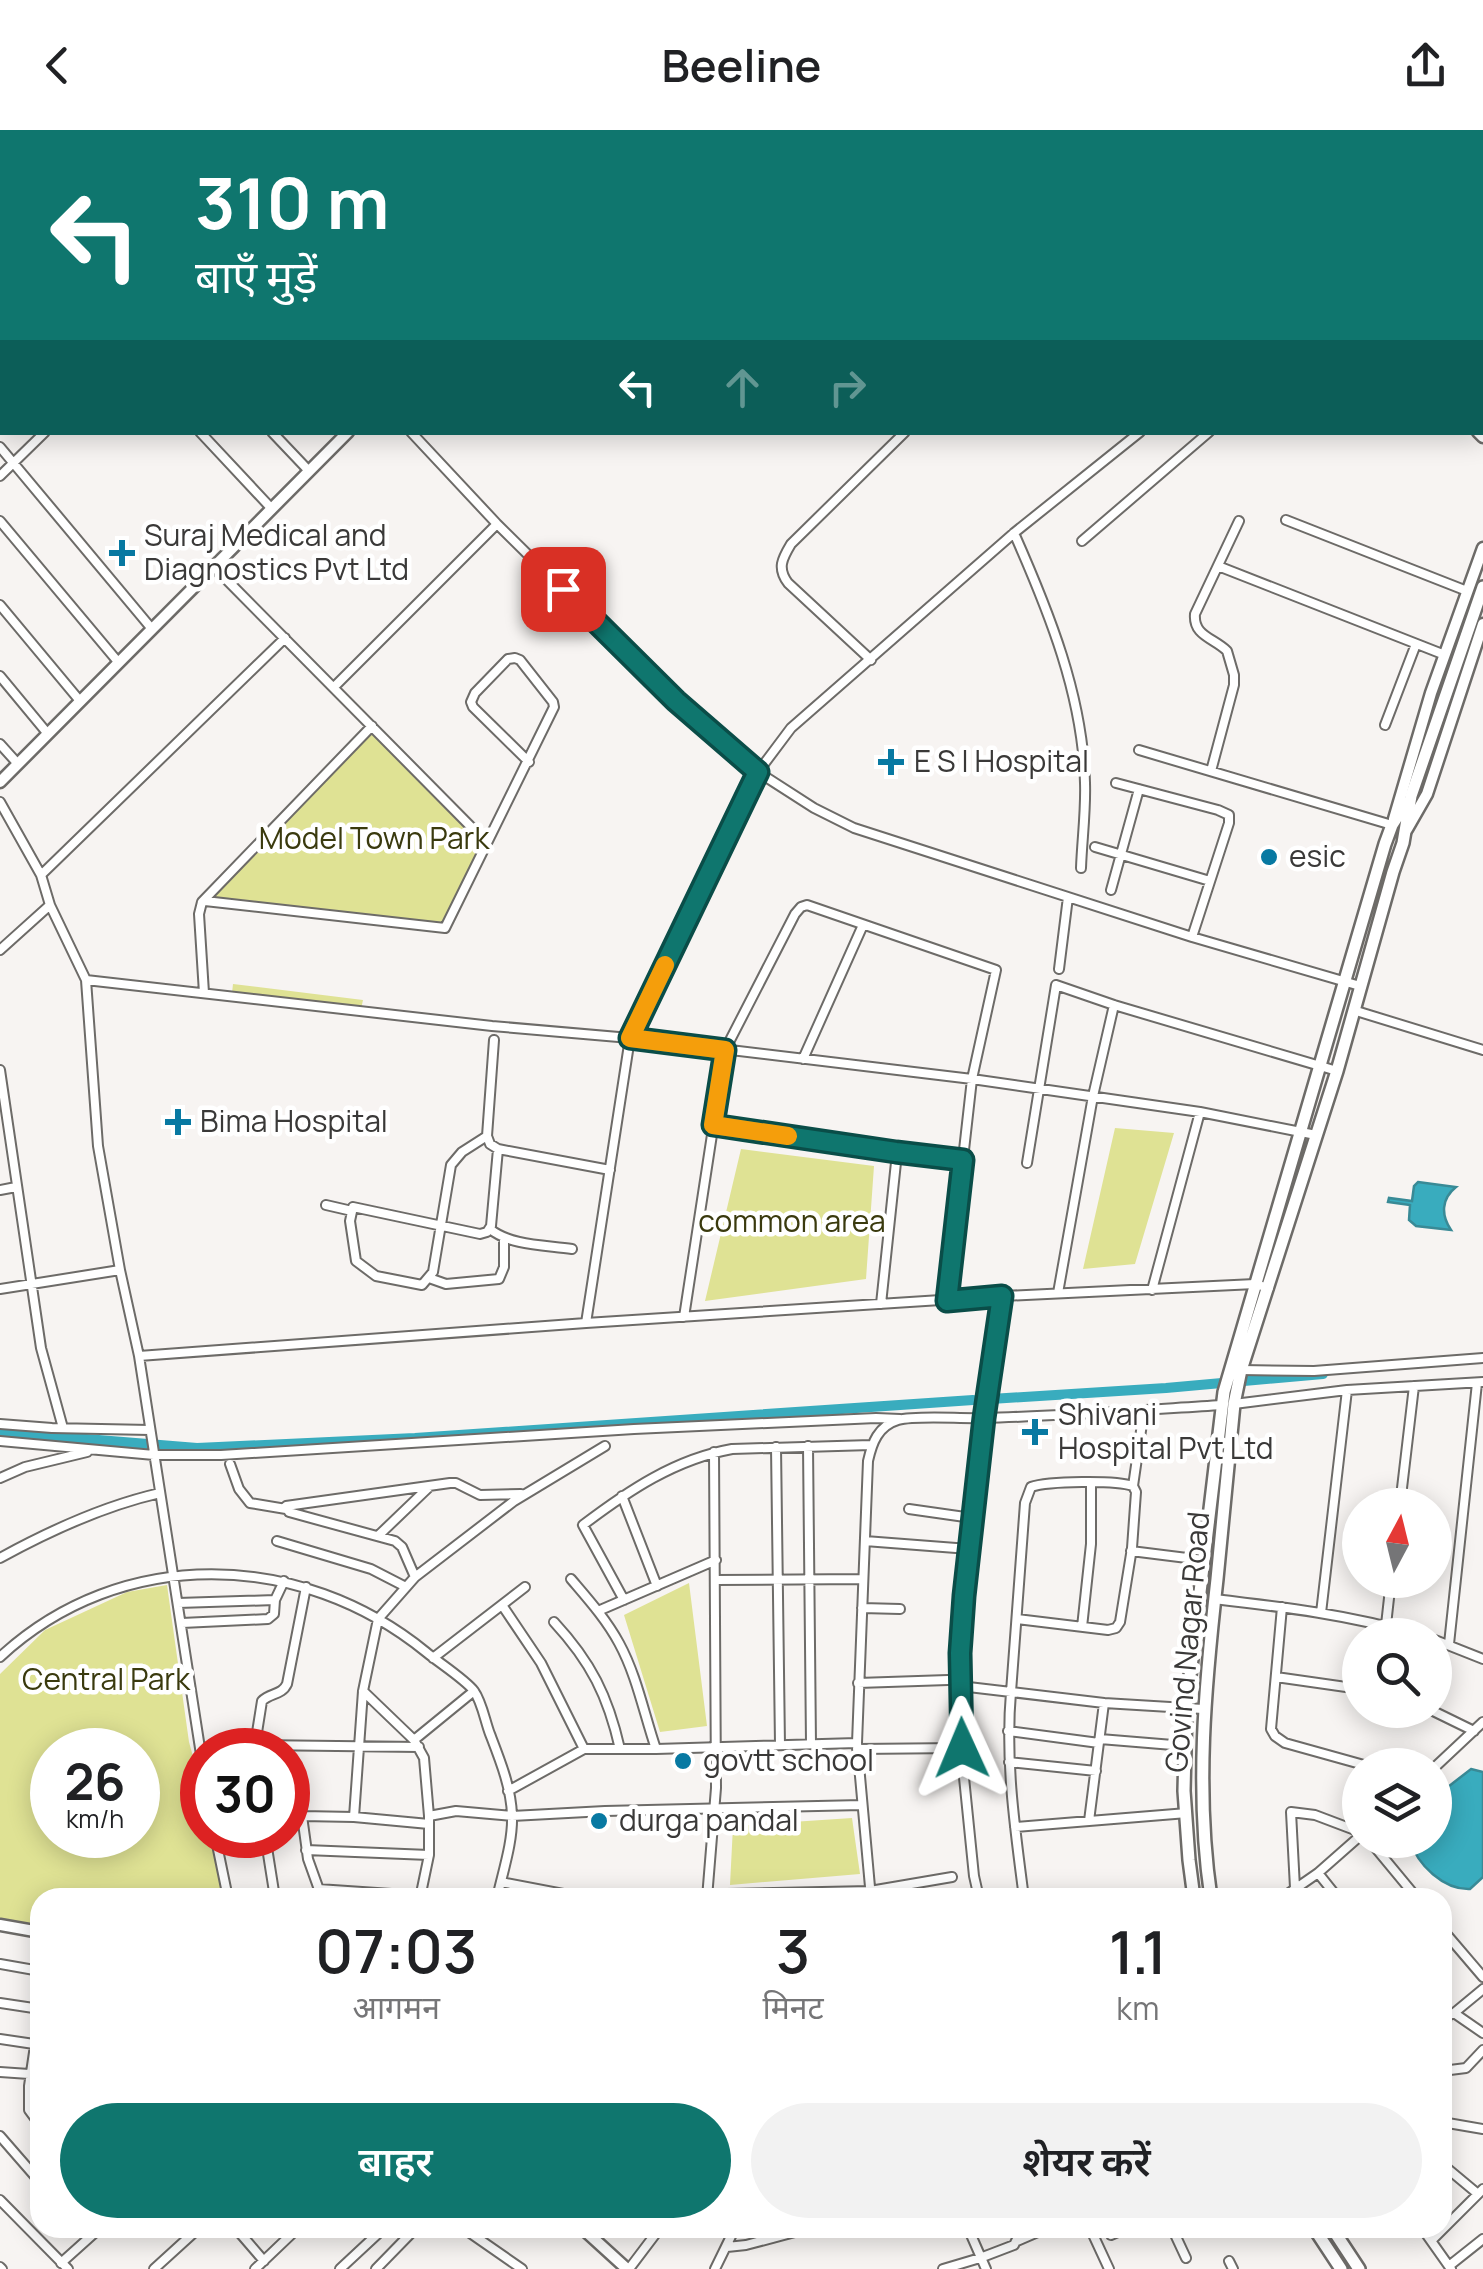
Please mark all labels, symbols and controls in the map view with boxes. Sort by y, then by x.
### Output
text: Beeline [662,34,821,96]
icon: back [30,38,85,93]
icon: share [1398,38,1453,93]
text: 310 m [195,154,389,250]
icon: left [30,170,160,300]
text: बाएँ मुड़ें [195,245,317,307]
icon: left [610,360,665,415]
icon: ahead [715,360,770,415]
icon: right [820,360,875,415]
place label: Suraj Medical and Diagnostics Pvt Ltd [144,514,409,589]
marker: Suraj Medical and Diagnostics Pvt Ltd [109,540,135,566]
pin [521,547,606,632]
icon: arrive [536,562,591,617]
place label: E S I Hospital [914,740,1089,781]
marker: E S I Hospital [878,749,904,775]
park label: Model Town Park [259,817,490,858]
place label: esic [1289,835,1346,876]
marker: esic [1258,846,1280,868]
place label: Bima Hospital [200,1100,388,1141]
marker: Bima Hospital [165,1109,191,1135]
park label: common area [698,1200,886,1241]
place label: Shivani Hospital Pvt Ltd [1058,1393,1273,1468]
marker: Shivani Hospital Pvt Ltd [1022,1419,1048,1445]
north arrow [1342,1488,1452,1598]
map controls [1342,1488,1452,1858]
street label: Govind Nagar Road [1155,1510,1218,1774]
button: search [1342,1618,1452,1728]
park label: Central Park [22,1658,191,1699]
position arrow [910,1696,1014,1800]
speed limit sign: 30 [180,1728,310,1858]
place label: govtt school [703,1739,874,1780]
text: 26 [65,1747,125,1815]
button: layers [1342,1748,1452,1858]
marker: govtt school [672,1750,694,1772]
place label: durga pandal [619,1799,799,1840]
text: km/h [66,1801,124,1836]
marker: durga pandal [588,1810,610,1832]
text: 07:03 [315,1909,477,1991]
text: 3 [776,1909,810,1991]
text: 1.1 [1109,1910,1167,1992]
text: आगमन [352,1985,440,2029]
text: मिनट [762,1985,824,2029]
text: km [1116,1986,1159,2030]
button: बाहर [60,2103,731,2218]
button: शेयर करें [751,2103,1422,2218]

